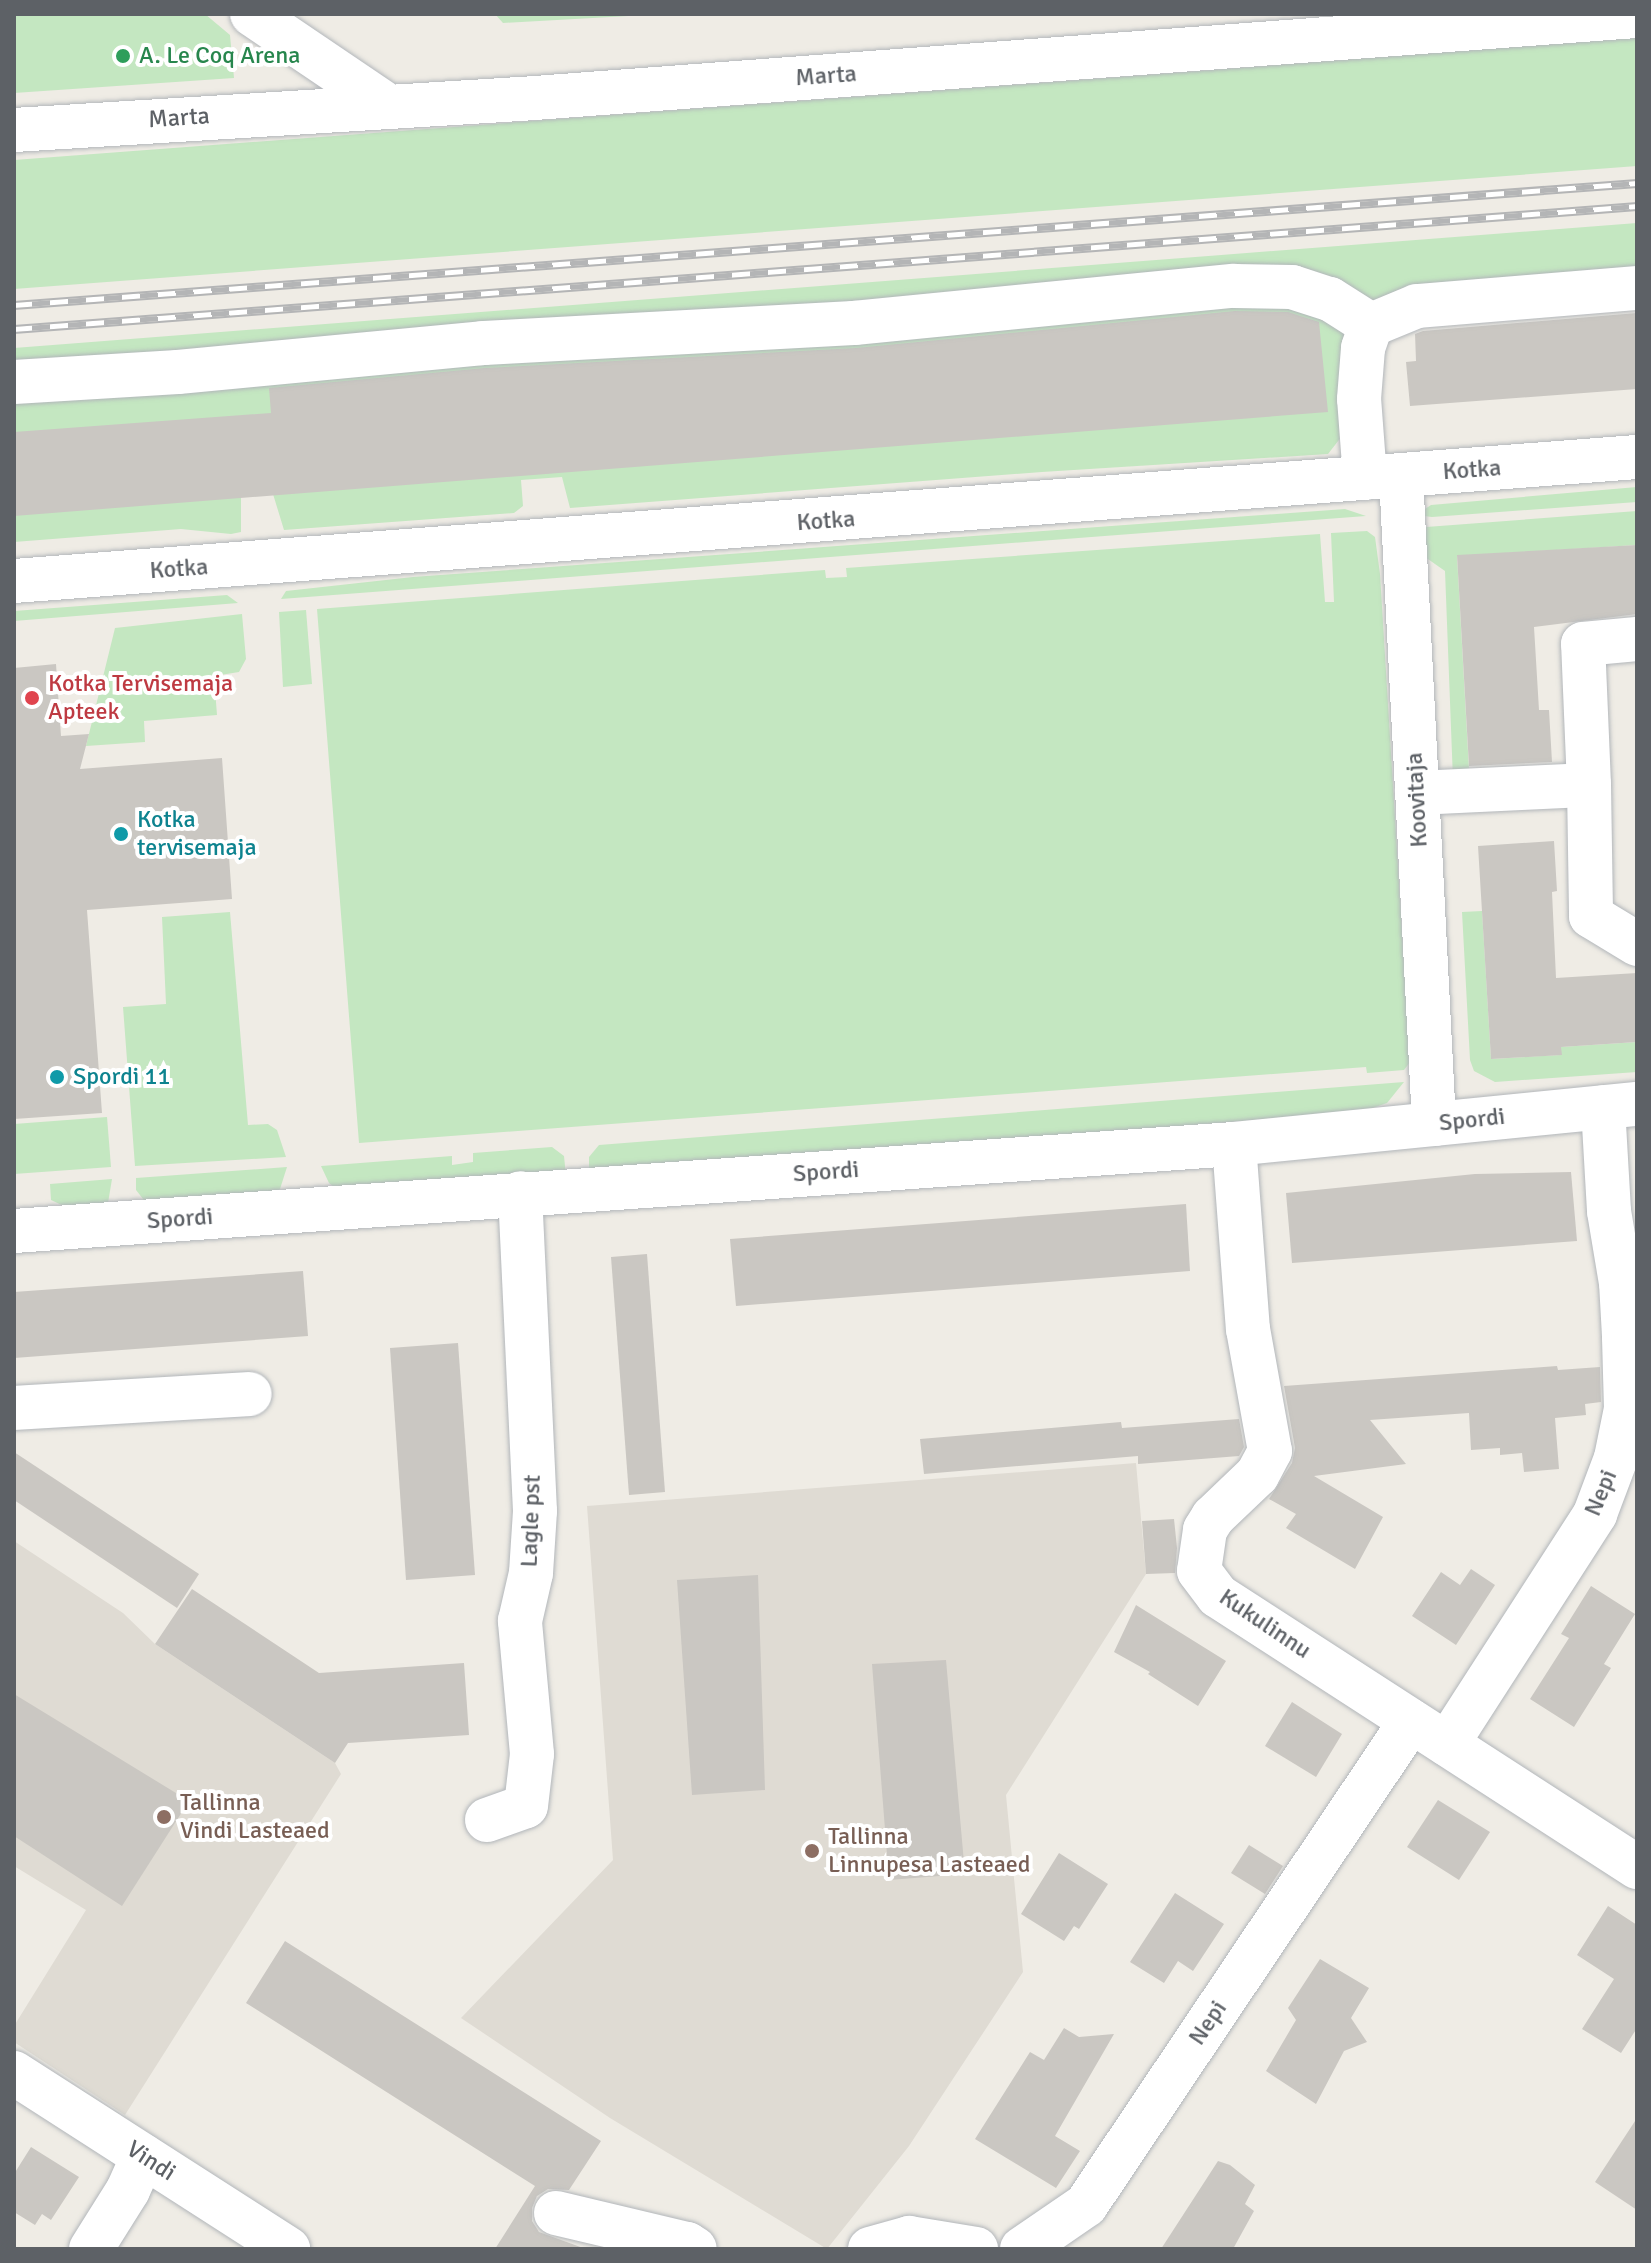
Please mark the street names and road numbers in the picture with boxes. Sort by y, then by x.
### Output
street label: Marta [794,59,858,93]
street label: Marta [147,101,211,135]
street label: Kotka [1442,454,1502,486]
street label: Kotka [796,505,856,537]
street label: Kotka [149,553,209,585]
street label: Koovitaja [1400,752,1434,848]
street label: Spordi [1438,1102,1506,1138]
street label: Spordi [792,1155,860,1189]
street label: Spordi [146,1202,214,1236]
street label: Nepi [1578,1465,1624,1521]
street label: Lagle pst [515,1474,547,1568]
street label: Kukulinnu [1214,1583,1316,1665]
street label: Nepi [1183,1995,1233,2051]
street label: Vindi [121,2135,181,2187]

